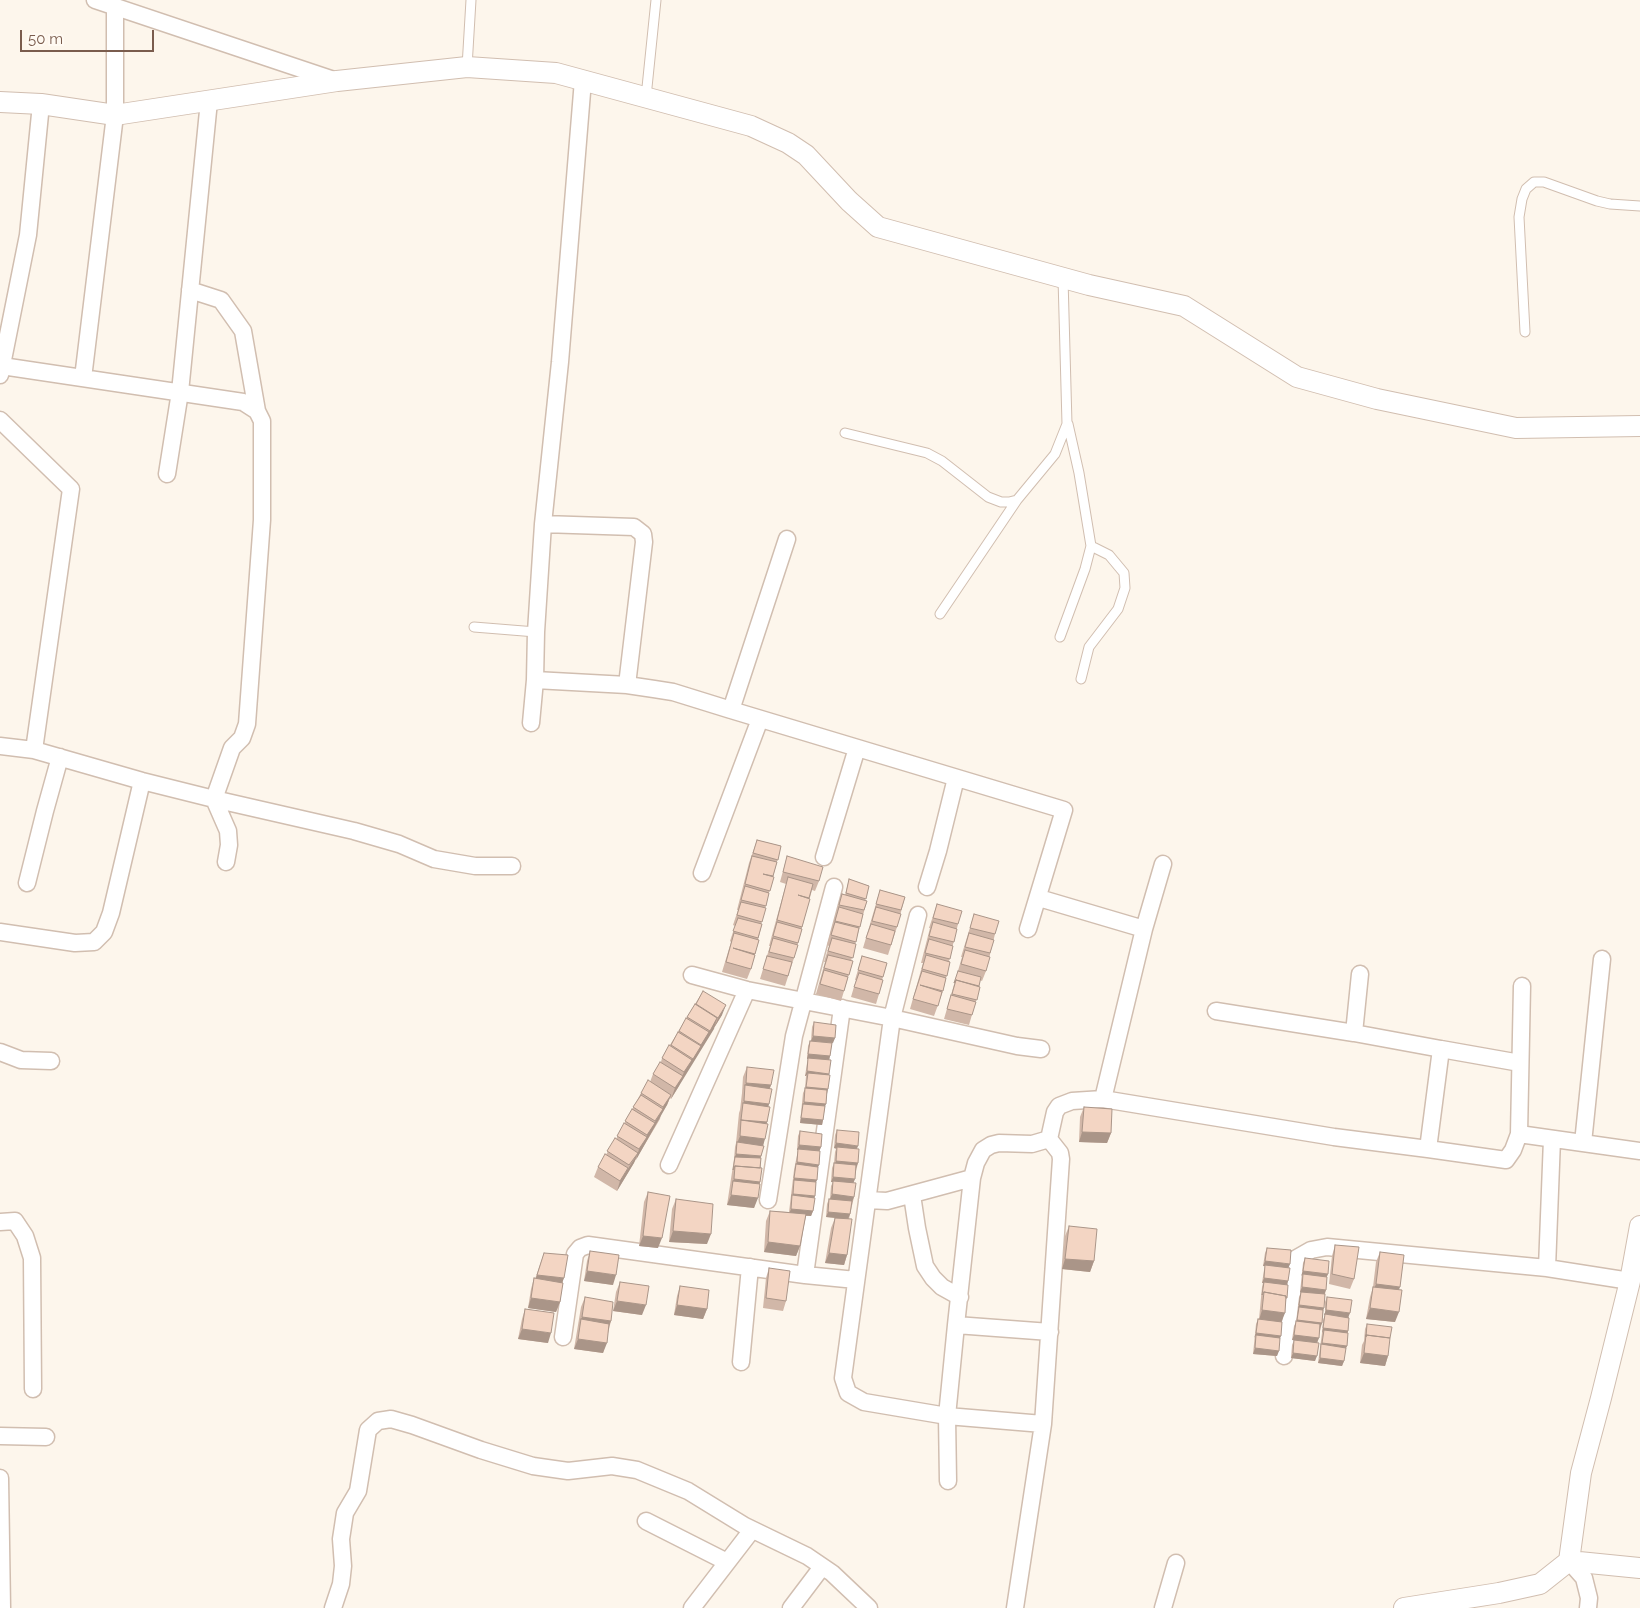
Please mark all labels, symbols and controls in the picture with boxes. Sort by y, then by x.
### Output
scale bar [22,20,156,52]
text: 50 m [28,30,63,48]

